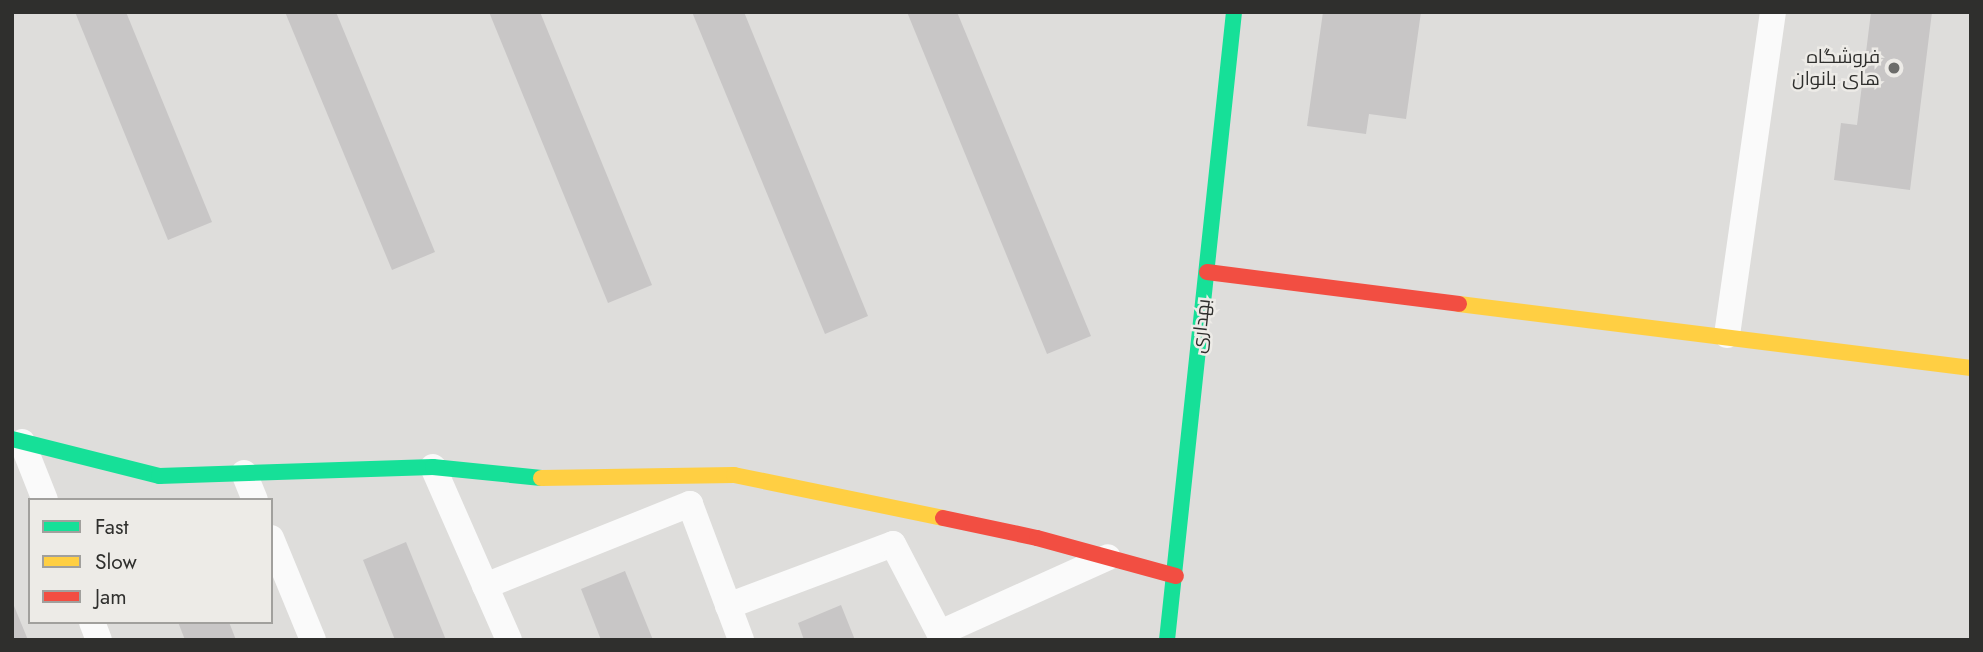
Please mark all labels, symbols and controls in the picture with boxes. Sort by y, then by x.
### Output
place label: فروشگاه های بانوان [1792,46,1880,90]
marker: فروشگاه های بانوان [1886,60,1902,76]
street label: بهداری [1187,298,1215,354]
legend [28,498,273,624]
text: Fast [95,512,128,542]
text: Slow [95,547,137,577]
text: Jam [95,582,127,612]

